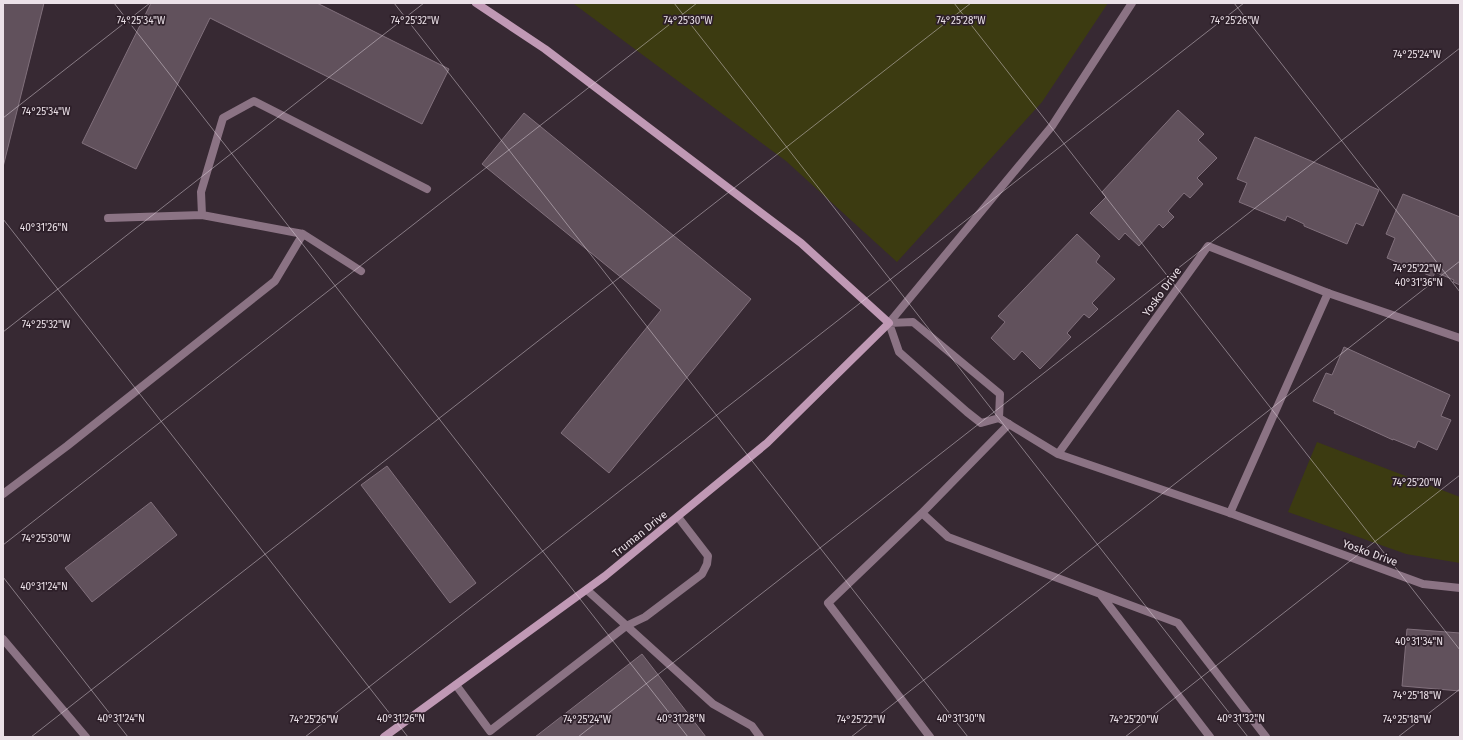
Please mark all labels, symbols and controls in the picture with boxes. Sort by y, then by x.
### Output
text: 74°25'34"W [117,15,166,27]
text: 74°25'32"W [391,15,440,27]
text: 74°25'30"W [663,15,713,27]
text: 74°25'28"W [937,15,986,27]
text: 74°25'26"W [1211,15,1260,27]
text: 74°25'24"W [1393,49,1442,61]
text: 74°25'34"W [22,106,71,118]
text: 40°31'26"N [20,222,68,234]
text: 74°25'22"W [1393,263,1442,275]
street label: Yosko Drive [1140,265,1184,319]
text: 40°31'36"N [1395,277,1443,289]
text: 74°25'32"W [22,319,71,331]
text: 74°25'20"W [1392,477,1442,489]
street label: Truman Drive [610,508,670,560]
text: 74°25'30"W [21,533,71,545]
street label: Yosko Drive [1341,537,1399,569]
text: 40°31'24"N [20,581,68,593]
text: 40°31'34"N [1395,636,1443,648]
text: 74°25'18"W [1393,690,1442,702]
text: 40°31'24"N [97,713,145,725]
text: 40°31'26"N [377,713,425,725]
text: 40°31'28"N [657,713,705,725]
text: 40°31'30"N [937,713,985,725]
text: 40°31'32"N [1217,713,1265,725]
text: 74°25'26"W [290,714,339,726]
text: 74°25'24"W [563,714,612,726]
text: 74°25'22"W [837,714,886,726]
text: 74°25'20"W [1109,714,1159,726]
text: 74°25'18"W [1383,714,1432,726]

